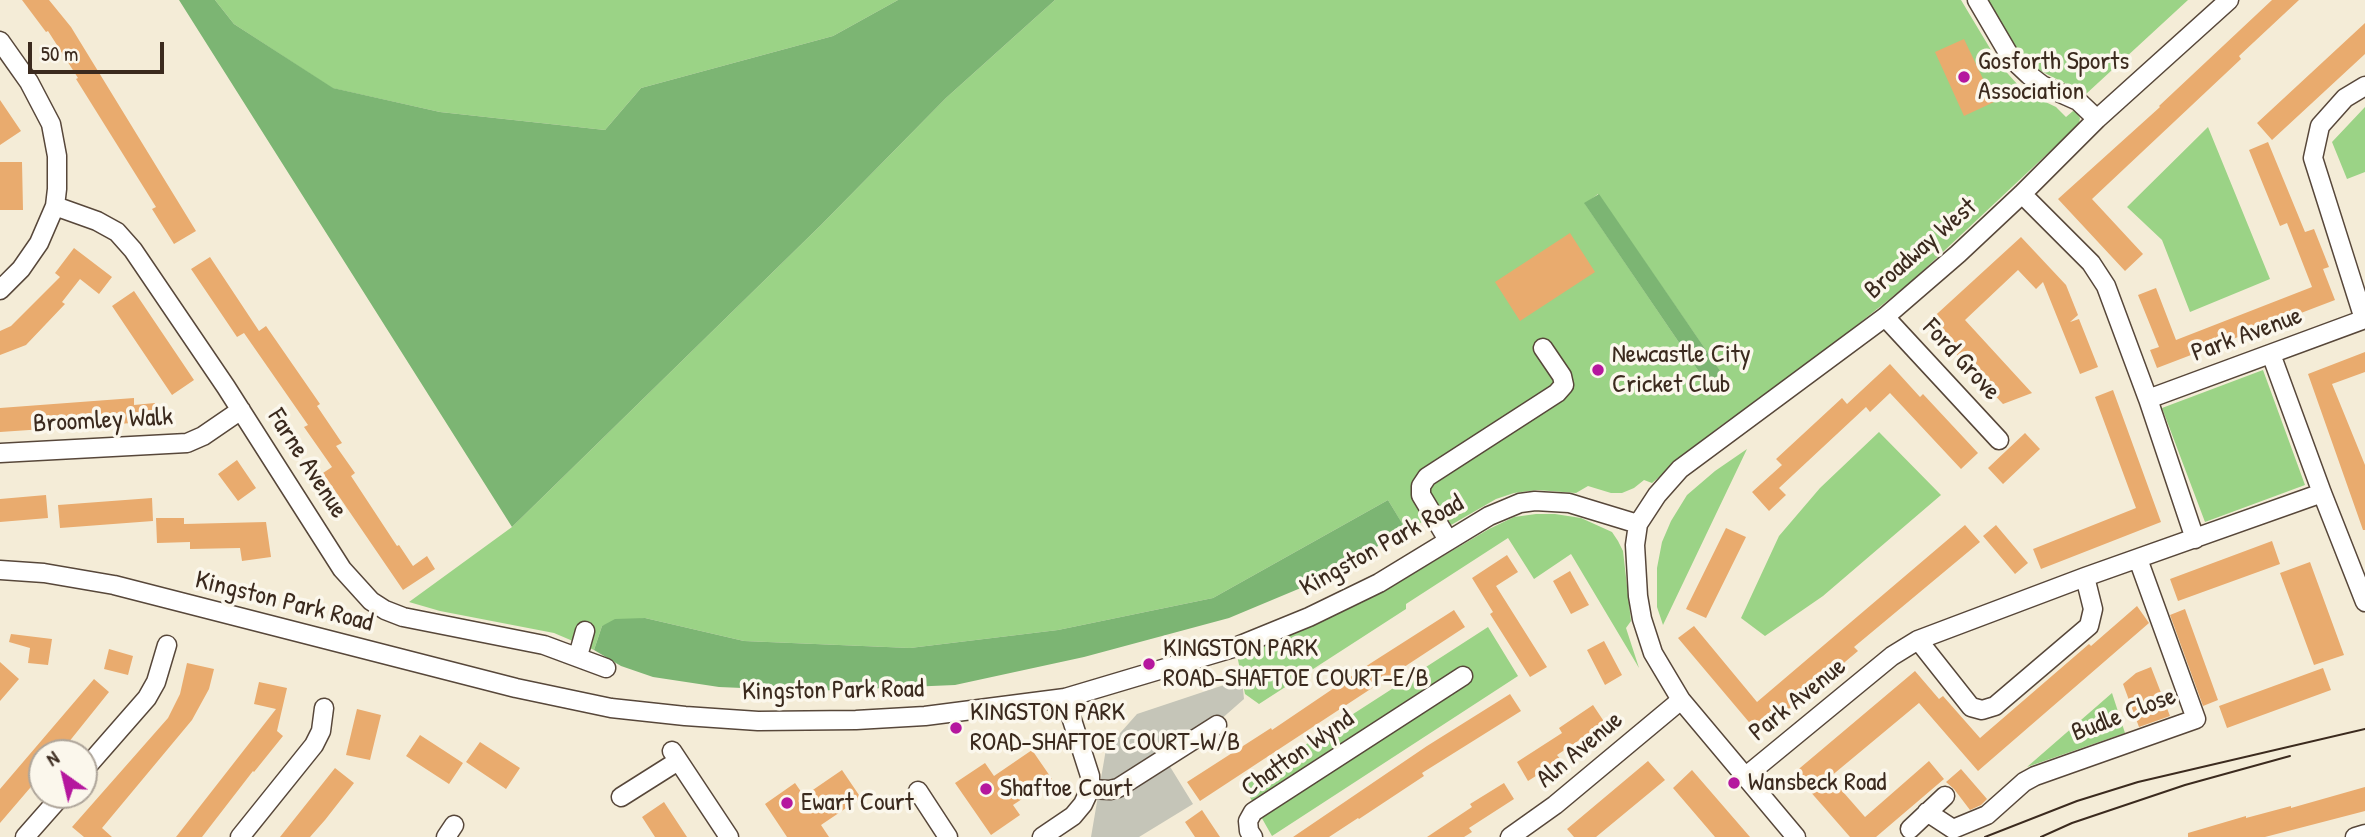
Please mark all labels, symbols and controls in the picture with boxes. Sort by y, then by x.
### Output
scale bar [32,28,168,72]
text: 50 m [41,39,78,68]
place label: Gosforth Sports Association [1978,46,2129,108]
marker: Gosforth Sports Association [1956,69,1972,85]
street label: Broadway West [1858,192,1984,306]
street label: Park Avenue [2187,301,2307,369]
street label: Ford Grove [1915,313,2007,407]
place label: Newcastle City Cricket Club [1612,339,1751,400]
marker: Newcastle City Cricket Club [1590,362,1606,378]
street label: Broomley Walk [32,402,174,440]
street label: Farne Avenue [260,404,354,524]
street label: Kingston Park Road [1295,488,1469,604]
street label: Kingston Park Road [192,565,376,639]
place label: KINGSTON PARK ROAD-SHAFTOE COURT-E/B [1163,633,1429,694]
street label: Park Avenue [1743,652,1853,748]
marker: KINGSTON PARK ROAD-SHAFTOE COURT-E/B [1141,656,1157,672]
street label: Kingston Park Road [742,674,924,708]
street label: Budle Close [2068,681,2180,749]
place label: KINGSTON PARK ROAD-SHAFTOE COURT-W/B [970,697,1240,758]
street label: Chatton Wynd [1236,704,1360,804]
street label: Aln Avenue [1530,705,1630,795]
marker: KINGSTON PARK ROAD-SHAFTOE COURT-W/B [948,720,964,736]
north arrow [28,739,98,809]
text: N [41,745,64,772]
place label: Wansbeck Road [1748,767,1887,799]
place label: Shaftoe Court [1000,773,1132,805]
marker: Wansbeck Road [1726,775,1742,791]
marker: Shaftoe Court [978,781,994,797]
place label: Ewart Court [801,787,914,819]
marker: Ewart Court [779,795,795,811]

